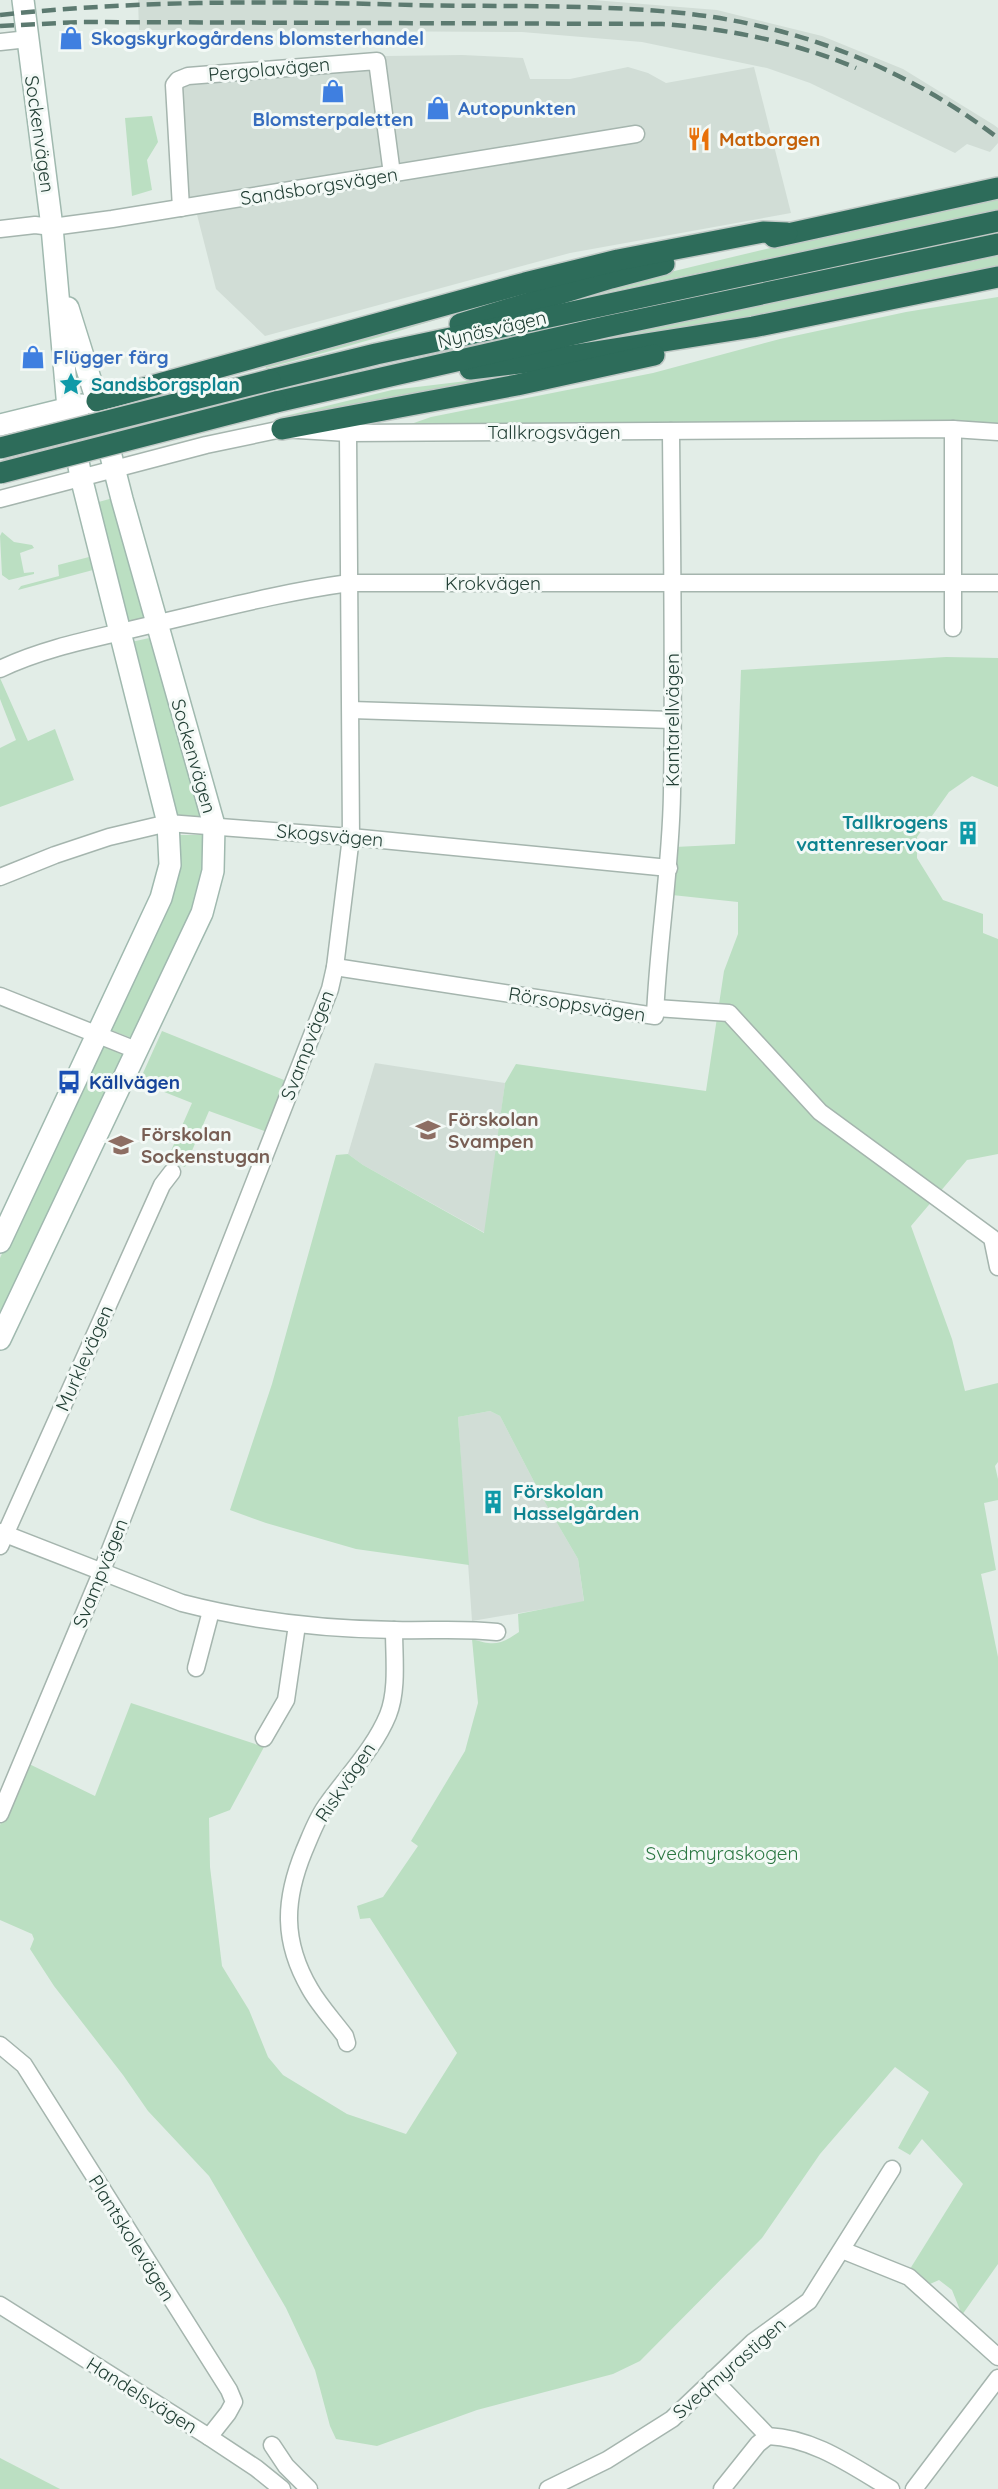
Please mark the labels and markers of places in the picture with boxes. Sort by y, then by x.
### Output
shop icon: Skogskyrkogårdens blomsterhandel [57,24,85,52]
place label: Skogskyrkogårdens blomsterhandel [91,26,424,50]
shop icon: Blomsterpaletten [319,77,347,105]
shop icon: Autopunkten [424,94,452,122]
place label: Autopunkten [458,96,576,120]
place label: Blomsterpaletten [253,107,414,131]
restaurant icon: Matborgen [685,125,713,153]
place label: Matborgen [719,127,820,151]
shop icon: Flügger färg [19,343,47,371]
place label: Flügger färg [53,345,169,369]
place icon: Sandsborgsplan [57,370,85,398]
place label: Sandsborgsplan [91,372,240,396]
place label: Tallkrogens vattenreservoar [796,810,948,856]
building icon: Tallkrogens vattenreservoar [954,819,982,847]
bus stop icon: Källvägen [55,1068,83,1096]
place label: Källvägen [89,1070,180,1094]
place label: Förskolan Svampen [448,1107,539,1153]
school or university icon: Förskolan Svampen [414,1116,442,1144]
place label: Förskolan Sockenstugan [141,1122,270,1168]
school or university icon: Förskolan Sockenstugan [107,1131,135,1159]
place label: Förskolan Hasselgården [513,1479,639,1525]
building icon: Förskolan Hasselgården [479,1488,507,1516]

